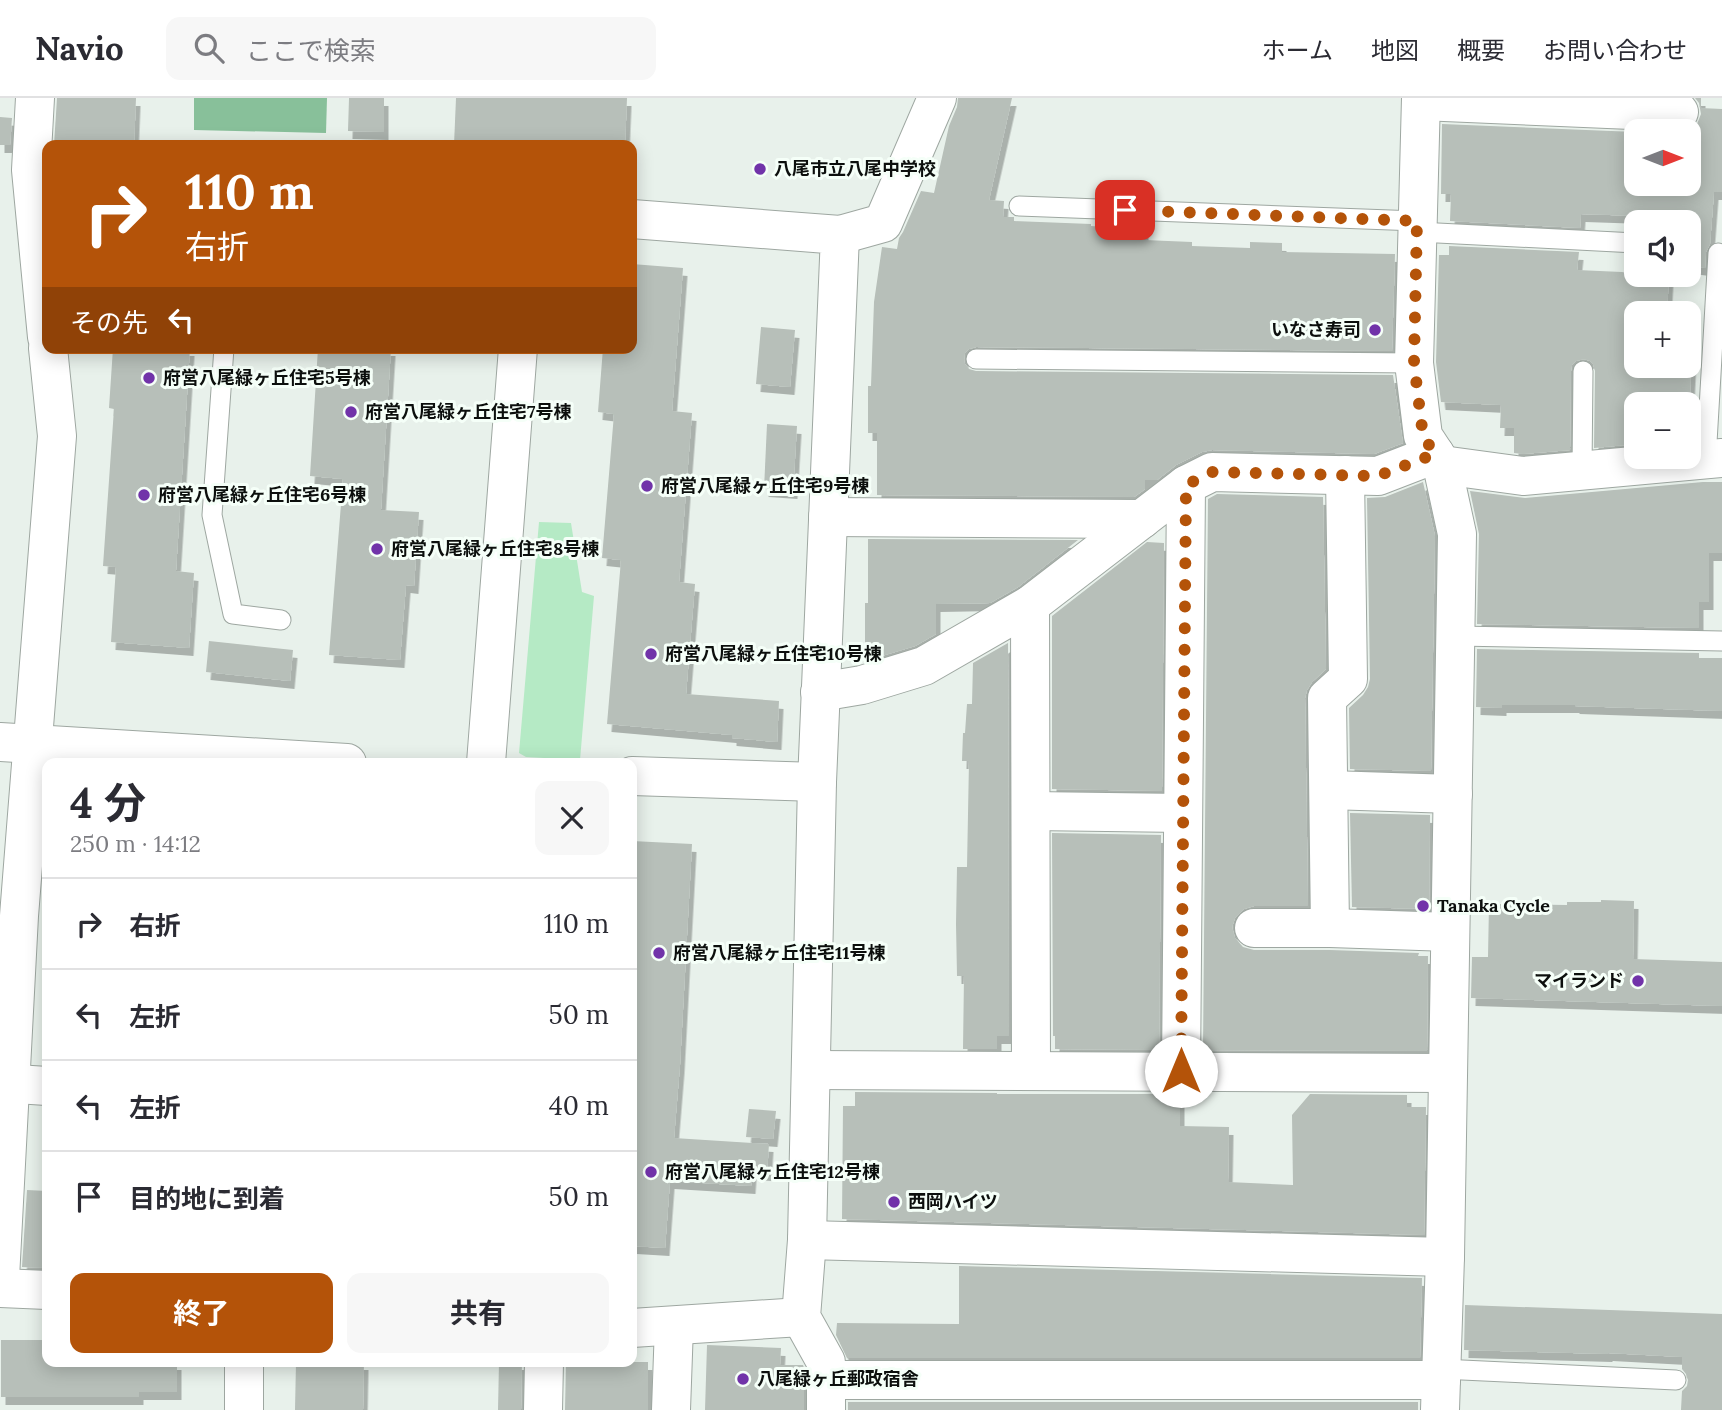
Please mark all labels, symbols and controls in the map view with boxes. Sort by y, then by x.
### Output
search box [166,17,656,80]
text: Navio [35,27,124,69]
icon: search [190,29,228,67]
text: ここで検索 [246,34,376,67]
text: ホーム [1262,35,1333,66]
text: 地図 [1371,35,1419,66]
text: 概要 [1457,35,1505,66]
text: お問い合わせ [1543,35,1687,66]
north arrow [1624,119,1701,196]
map controls [1624,119,1701,469]
place label: 八尾市立八尾中学校 [774,157,936,180]
text: 110 m [185,160,314,222]
marker: 八尾市立八尾中学校 [752,161,768,177]
icon: right [70,168,161,259]
pin [1095,180,1155,240]
icon: arrive [1106,191,1144,229]
button: sound [1624,210,1701,287]
text: 右折 [185,226,249,267]
icon: left [162,301,200,339]
button: + [1624,301,1701,378]
text: その先 [70,306,148,339]
place label: いなさ寿司 [1271,318,1361,341]
marker: いなさ寿司 [1367,322,1383,338]
place label: 府営八尾緑ヶ丘住宅5号棟 [163,366,371,389]
marker: 府営八尾緑ヶ丘住宅5号棟 [141,370,157,386]
button: − [1624,392,1701,469]
place label: 府営八尾緑ヶ丘住宅7号棟 [365,400,571,423]
marker: 府営八尾緑ヶ丘住宅7号棟 [343,404,359,420]
place label: 府営八尾緑ヶ丘住宅9号棟 [661,474,869,497]
marker: 府営八尾緑ヶ丘住宅9号棟 [639,478,655,494]
place label: 府営八尾緑ヶ丘住宅6号棟 [158,483,366,506]
marker: 府営八尾緑ヶ丘住宅6号棟 [136,487,152,503]
place label: 府営八尾緑ヶ丘住宅8号棟 [391,537,599,560]
marker: 府営八尾緑ヶ丘住宅8号棟 [369,541,385,557]
place label: 府営八尾緑ヶ丘住宅10号棟 [665,642,882,665]
marker: 府営八尾緑ヶ丘住宅10号棟 [643,646,659,662]
text: 4 分 [70,776,146,830]
button: close [535,781,609,855]
text: 250 m · 14:12 [70,829,201,858]
place label: Tanaka Cycle [1437,894,1550,917]
marker: Tanaka Cycle [1415,898,1431,914]
icon: right [70,905,108,943]
text: 110 m [544,907,609,940]
text: 右折 [129,909,181,942]
place label: 府営八尾緑ヶ丘住宅11号棟 [673,941,886,964]
marker: 府営八尾緑ヶ丘住宅11号棟 [651,945,667,961]
place label: マイランド [1534,969,1624,992]
marker: マイランド [1630,973,1646,989]
icon: left [70,996,108,1034]
text: 50 m [549,998,609,1031]
text: 左折 [129,1000,181,1033]
position arrow [1144,1034,1218,1108]
icon: left [70,1087,108,1125]
text: 40 m [549,1089,609,1122]
text: 左折 [129,1091,181,1124]
place label: 府営八尾緑ヶ丘住宅12号棟 [665,1160,880,1183]
marker: 府営八尾緑ヶ丘住宅12号棟 [643,1164,659,1180]
icon: arrive [70,1178,108,1216]
text: 50 m [549,1180,609,1213]
text: 目的地に到着 [129,1182,285,1215]
place label: 西岡ハイツ [908,1190,998,1213]
marker: 西岡ハイツ [886,1194,902,1210]
button: 終了 [70,1273,333,1353]
button: 共有 [347,1273,609,1353]
place label: 八尾緑ヶ丘郵政宿舎 [757,1367,919,1390]
marker: 八尾緑ヶ丘郵政宿舎 [735,1371,751,1387]

